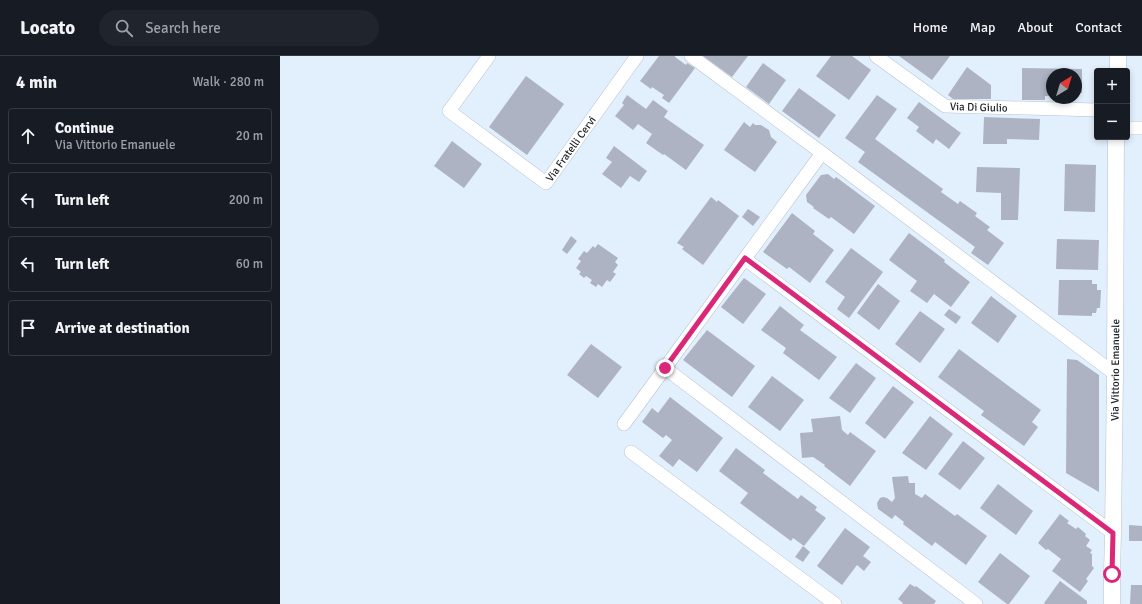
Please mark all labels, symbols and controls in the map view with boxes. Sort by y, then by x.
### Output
search box [99,10,379,46]
text: Locato [20,16,75,40]
icon: search [113,17,135,39]
text: Search here [145,19,221,37]
text: Home [913,19,948,36]
text: Map [970,19,995,36]
text: About [1017,19,1053,36]
text: Contact [1075,19,1122,36]
north arrow [1046,68,1082,104]
map controls [1094,68,1130,140]
button: + [1094,68,1130,104]
text: 4 min [16,72,57,93]
text: Walk · 280 m [193,74,264,90]
street label: Via Di Giulio [950,100,1008,114]
button: − [1094,104,1130,140]
street label: Via Fratelli Cervi [543,113,598,184]
text: Continue [55,119,114,137]
icon: ahead [17,125,39,147]
text: 20 m [236,128,263,144]
text: Via Vittorio Emanuele [55,137,175,153]
icon: left [17,189,39,211]
text: Turn left [55,191,109,209]
text: 200 m [229,192,263,208]
icon: left [17,253,39,275]
text: Turn left [55,255,109,273]
text: 60 m [236,256,263,272]
icon: arrive [17,317,39,339]
text: Arrive at destination [55,319,190,337]
street label: Via Vittorio Emanuele [1108,319,1122,421]
route end [656,359,674,377]
route start [1103,565,1121,583]

